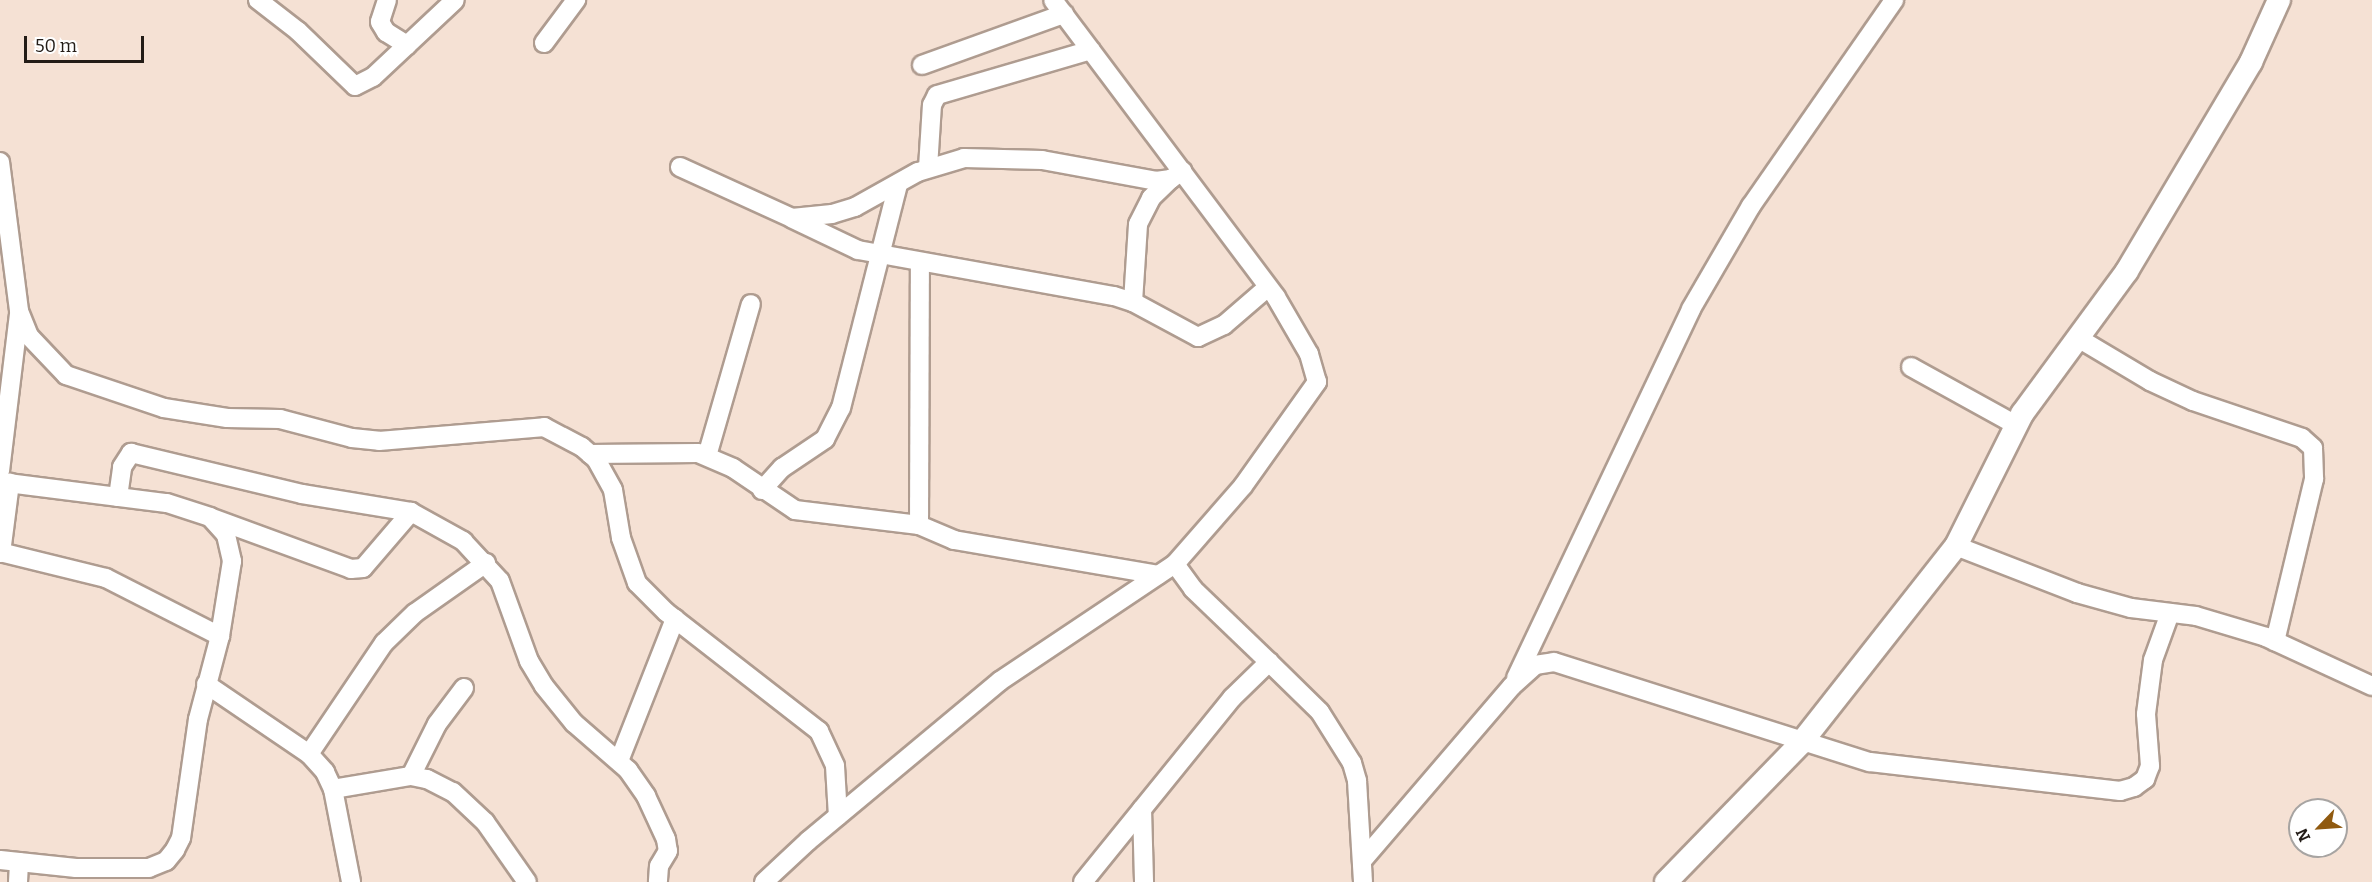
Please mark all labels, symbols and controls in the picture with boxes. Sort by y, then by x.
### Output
scale bar [27,24,147,62]
text: 50 m [35,35,77,57]
north arrow [2288,798,2348,858]
text: N [2292,825,2314,845]

